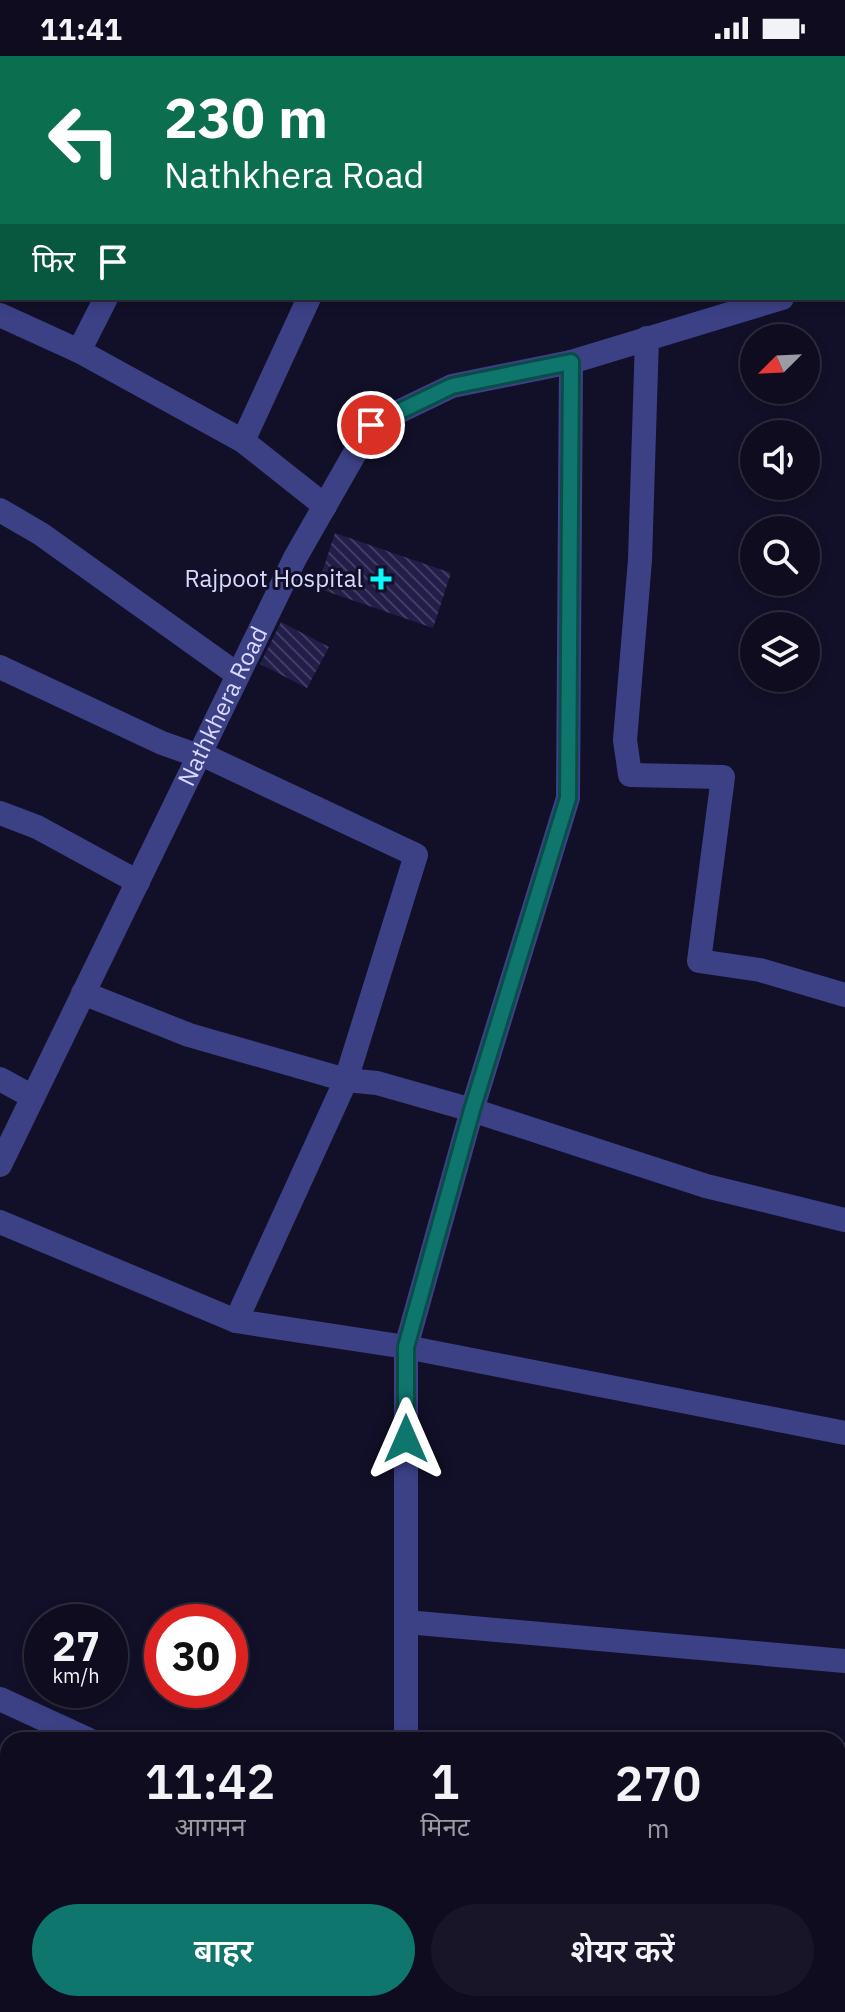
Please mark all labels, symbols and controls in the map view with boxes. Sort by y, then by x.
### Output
text: 11:41 [40,9,122,48]
text: 230 m [164,81,328,153]
icon: left [32,88,136,192]
text: Nathkhera Road [164,151,425,198]
icon: arrive [91,240,135,284]
text: फिर [32,241,75,280]
north arrow [740,324,820,404]
map controls [740,324,820,692]
pin [337,391,405,459]
icon: arrive [349,403,393,447]
button: sound [740,420,820,500]
button: search [740,516,820,596]
place label: Rajpoot Hospital [184,562,363,594]
marker: Rajpoot Hospital [370,568,392,590]
button: layers [740,612,820,692]
street label: Nathkhera Road [170,621,274,791]
position arrow [364,1397,448,1481]
speed limit sign: 30 [144,1604,248,1708]
text: 27 [52,1620,100,1672]
text: km/h [52,1662,100,1689]
text: 11:42 [145,1750,275,1812]
text: 1 [431,1750,459,1812]
text: 270 [615,1752,701,1814]
text: आगमन [174,1809,246,1843]
text: मिनट [420,1809,470,1843]
text: m [647,1811,669,1845]
button: बाहर [32,1904,415,1996]
button: शेयर करें [431,1904,814,1996]

